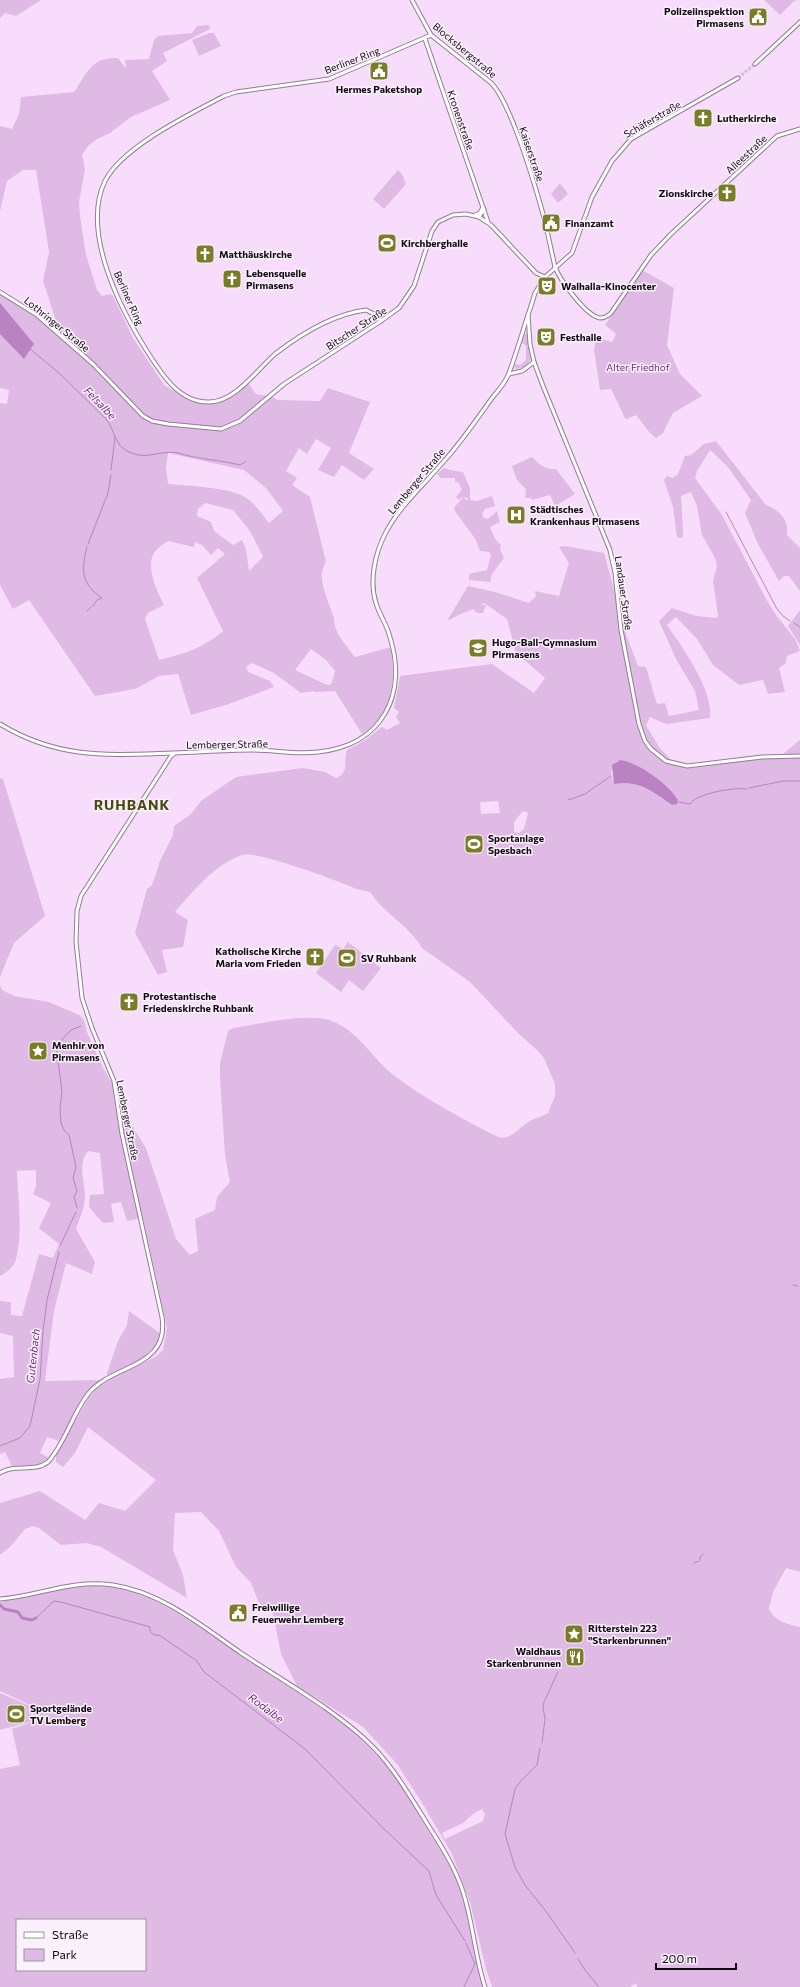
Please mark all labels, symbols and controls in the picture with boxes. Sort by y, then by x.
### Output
place label: Polizeiinspektion Pirmasens [664,5,744,29]
public building icon: Polizeiinspektion Pirmasens [747,6,769,28]
street label: Blocksbergstraße [431,20,499,80]
street label: Berliner Ring [323,44,382,76]
public building icon: Hermes Paketshop [368,60,390,82]
place label: Hermes Paketshop [336,83,422,95]
street label: Kronenstraße [445,89,477,151]
street label: Schäferstraße [621,98,683,140]
church icon: Lutherkirche [692,107,714,129]
place label: Lutherkirche [717,112,776,124]
street label: Kaiserstraße [517,125,547,183]
street label: Alleestraße [723,132,769,176]
church icon: Zionskirche [716,182,738,204]
place label: Zionskirche [659,187,713,199]
public building icon: Finanzamt [540,212,562,234]
place label: Finanzamt [565,217,614,229]
sports icon: Kirchberghalle [376,232,398,254]
place label: Kirchberghalle [401,237,468,249]
church icon: Matthäuskirche [194,243,216,265]
place label: Matthäuskirche [219,248,292,260]
place label: Lebensquelle Pirmasens [246,267,306,291]
church icon: Lebensquelle Pirmasens [221,268,243,290]
street label: Berliner Ring [112,269,147,328]
theatre icon: Walhalla-Kinocenter [536,275,558,297]
place label: Walhalla-Kinocenter [561,280,656,292]
street label: Lothringer Straße [22,294,92,354]
street label: Bitscher Straße [323,304,389,352]
theatre icon: Festhalle [535,326,557,348]
place label: Festhalle [560,331,602,343]
park label: Alter Friedhof [606,361,670,373]
water label: Felsalbe [82,384,119,422]
street label: Lemberger Straße [385,446,447,516]
place label: Städtisches Krankenhaus Pirmasens [530,503,640,527]
hospital icon: Städtisches Krankenhaus Pirmasens [505,504,527,526]
street label: Landauer Straße [613,555,635,631]
place label: Hugo-Ball-Gymnasium Pirmasens [492,636,597,660]
school or university icon: Hugo-Ball-Gymnasium Pirmasens [467,637,489,659]
street label: Lemberger Straße [186,737,268,751]
district label: RUHBANK [94,796,170,813]
place label: Sportanlage Spesbach [488,832,544,856]
sports icon: Sportanlage Spesbach [463,833,485,855]
place label: Katholische Kirche Maria vom Frieden [215,945,301,969]
church icon: Katholische Kirche Maria vom Frieden [304,946,326,968]
sports icon: SV Ruhbank [336,947,358,969]
place label: SV Ruhbank [361,952,417,964]
place label: Protestantische Friedenskirche Ruhbank [143,990,254,1014]
church icon: Protestantische Friedenskirche Ruhbank [118,991,140,1013]
place label: Menhir von Pirmasens [52,1039,104,1063]
place icon: Menhir von Pirmasens [27,1040,49,1062]
street label: Lemberger Straße [114,1079,142,1161]
water label: Gutenbach [23,1328,42,1384]
place label: Freiwillige Feuerwehr Lemberg [252,1601,344,1625]
public building icon: Freiwillige Feuerwehr Lemberg [227,1602,249,1624]
place label: Ritterstein 223 "Starkenbrunnen" [588,1622,671,1646]
place icon: Ritterstein 223 "Starkenbrunnen" [563,1623,585,1645]
place label: Waldhaus Starkenbrunnen [487,1645,561,1669]
restaurant icon: Waldhaus Starkenbrunnen [564,1646,586,1668]
water label: Rodalbe [246,1690,287,1725]
place label: Sportgelände TV Lemberg [30,1702,92,1726]
sports icon: Sportgelände TV Lemberg [5,1703,27,1725]
legend [16,1919,146,1971]
text: Straße [52,1927,88,1941]
scale bar [656,1945,736,1971]
text: Park [52,1947,78,1961]
text: 200 m [662,1951,697,1965]

